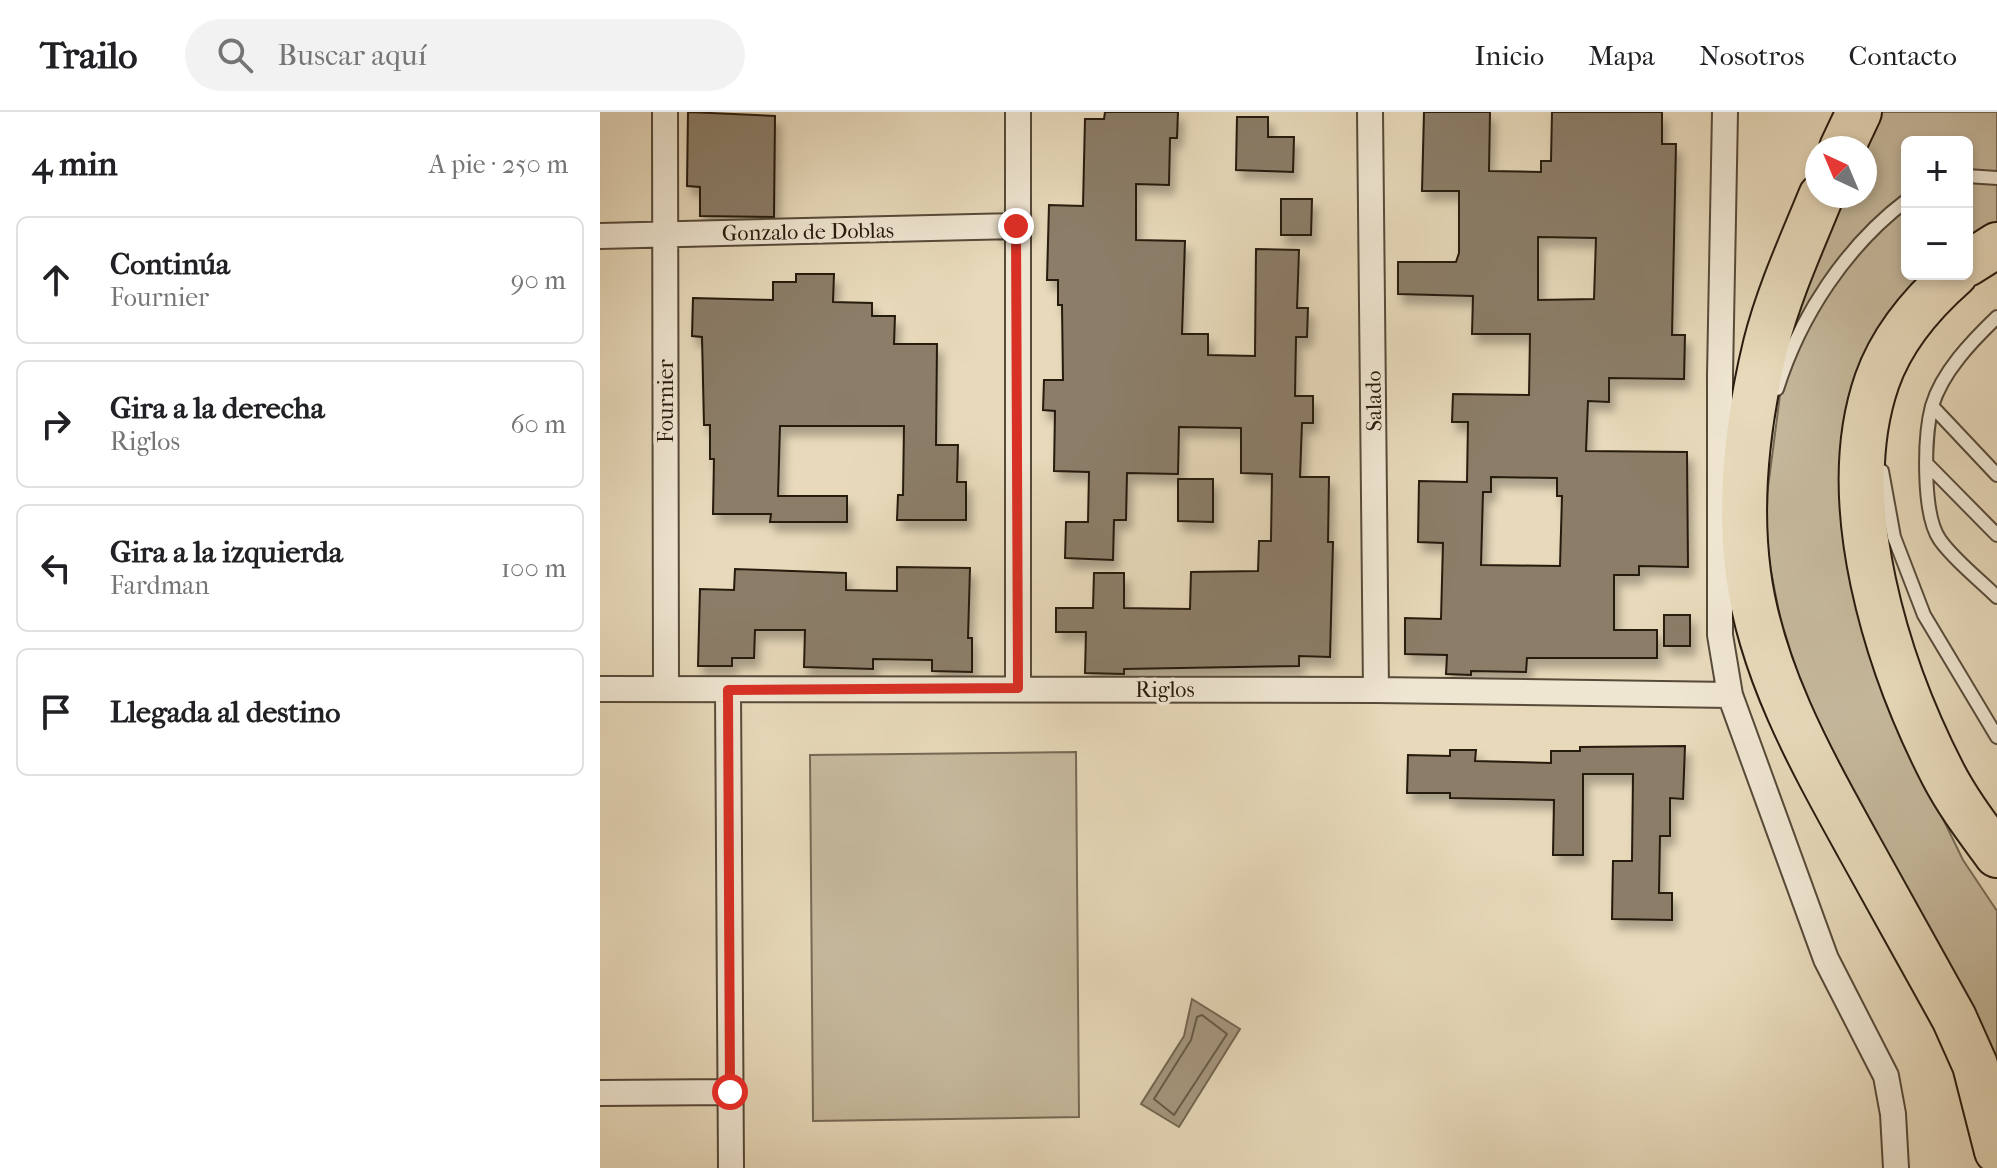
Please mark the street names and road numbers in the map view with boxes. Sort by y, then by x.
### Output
street label: Gonzalo de Doblas [722,217,894,247]
street label: Fournier [653,358,679,443]
street label: Salado [1360,370,1388,432]
street label: Riglos [1135,677,1195,703]

